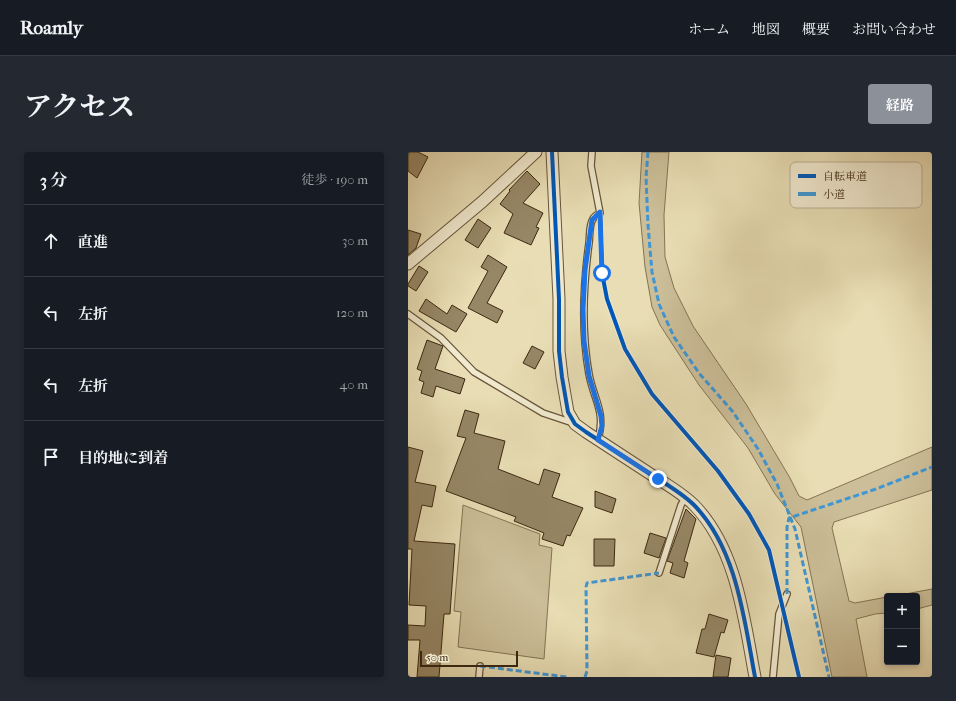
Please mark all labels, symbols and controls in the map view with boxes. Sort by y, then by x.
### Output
text: Roamly [20,17,83,39]
text: ホーム [688,21,730,38]
text: 地図 [752,21,780,38]
text: 概要 [802,21,830,38]
text: お問い合わせ [852,21,936,38]
button: 経路 [868,84,932,124]
text: アクセス [24,90,135,123]
legend [790,162,922,208]
text: 3 分 [40,170,68,190]
text: 自転車道 [823,170,867,183]
text: 徒歩 · 190 m [302,172,368,187]
text: 小道 [823,188,845,201]
icon: ahead [40,230,62,252]
text: 直進 [78,233,108,251]
text: 30 m [342,233,368,248]
route start [593,264,611,282]
icon: left [40,302,62,324]
text: 左折 [78,305,108,323]
text: 120 m [336,305,368,320]
icon: left [40,374,62,396]
text: 左折 [78,377,108,395]
text: 40 m [340,377,368,392]
icon: arrive [40,446,62,468]
text: 目的地に到着 [78,449,168,467]
route end [649,470,667,488]
map controls [884,593,920,665]
button: + [884,593,920,629]
button: − [884,629,920,665]
scale bar [420,649,518,668]
text: 50 m [426,651,448,664]

